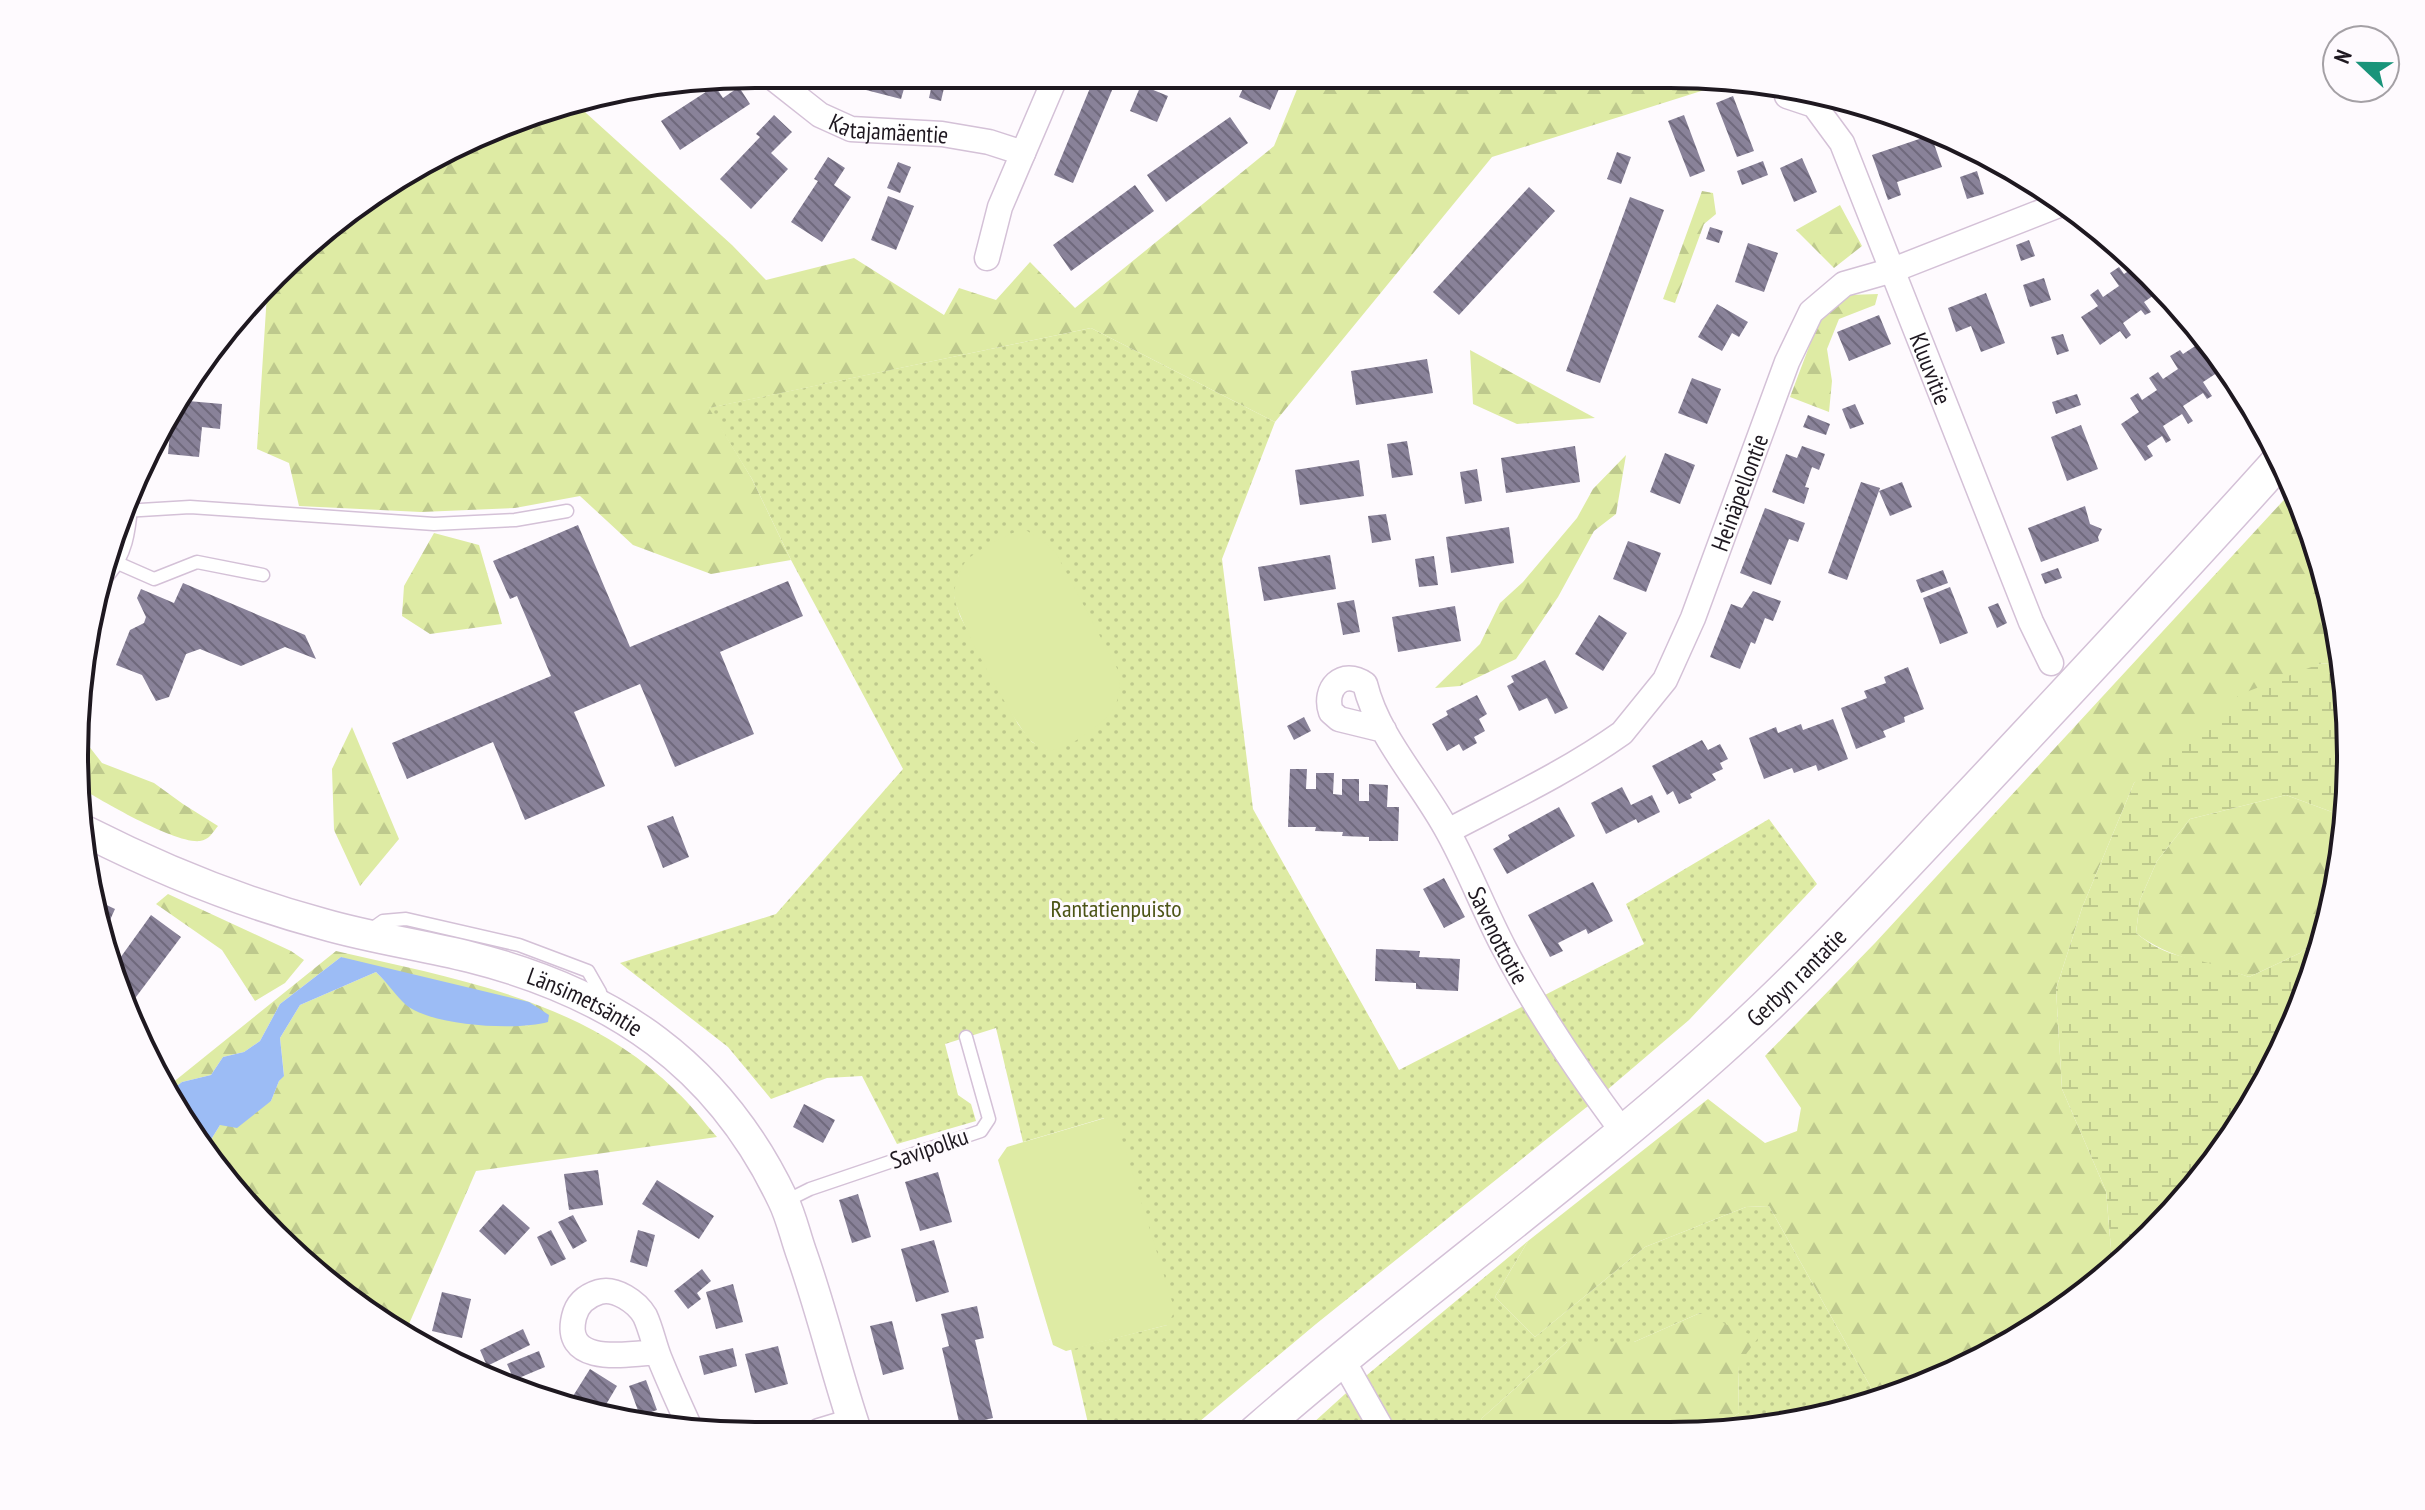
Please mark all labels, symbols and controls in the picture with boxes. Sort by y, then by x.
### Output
north arrow [2321,24,2401,104]
text: N [2327,46,2358,67]
street label: Katajamäentie [825,106,951,150]
street label: Kluuvitie [1903,328,1959,409]
street label: Heinäpellontie [1703,430,1775,555]
street label: Savenottotie [1461,882,1536,990]
park label: Rantatienpuisto [1050,893,1182,924]
street label: Gerbyn rantatie [1740,921,1853,1033]
street label: Länsimetsäntie [523,960,649,1043]
street label: Savipolku [886,1120,972,1176]

